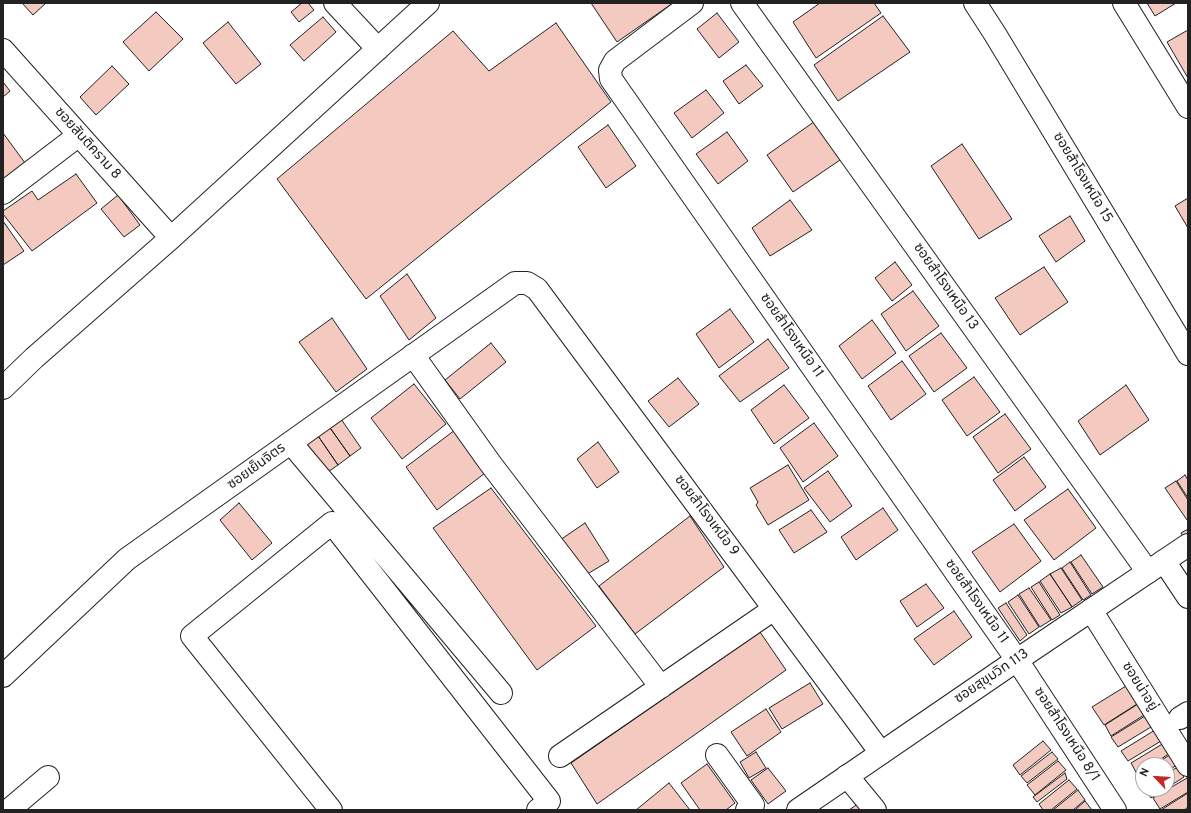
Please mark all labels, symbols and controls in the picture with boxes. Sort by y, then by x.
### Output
street label: ซอยสันติคราม 8 [50,104,124,184]
street label: ซอยสำโรงเหนือ 15 [1048,130,1116,226]
street label: ซอยสำโรงเหนือ 13 [909,240,981,334]
street label: ซอยสำโรงเหนือ 11 [756,291,826,381]
street label: ซอยเย็นจิตร [225,440,289,494]
street label: ซอยสำโรงเหนือ 9 [670,472,742,560]
street label: ซอยสำโรงเหนือ 11 [941,557,1011,647]
street label: ซอยสุขุมวิท 113 [952,646,1032,708]
street label: ซอยน่าอยู่ [1117,659,1161,715]
street label: ซอยสำโรงเหนือ 8/1 [1029,685,1103,785]
north arrow [1135,757,1175,797]
text: N [1137,766,1153,779]

